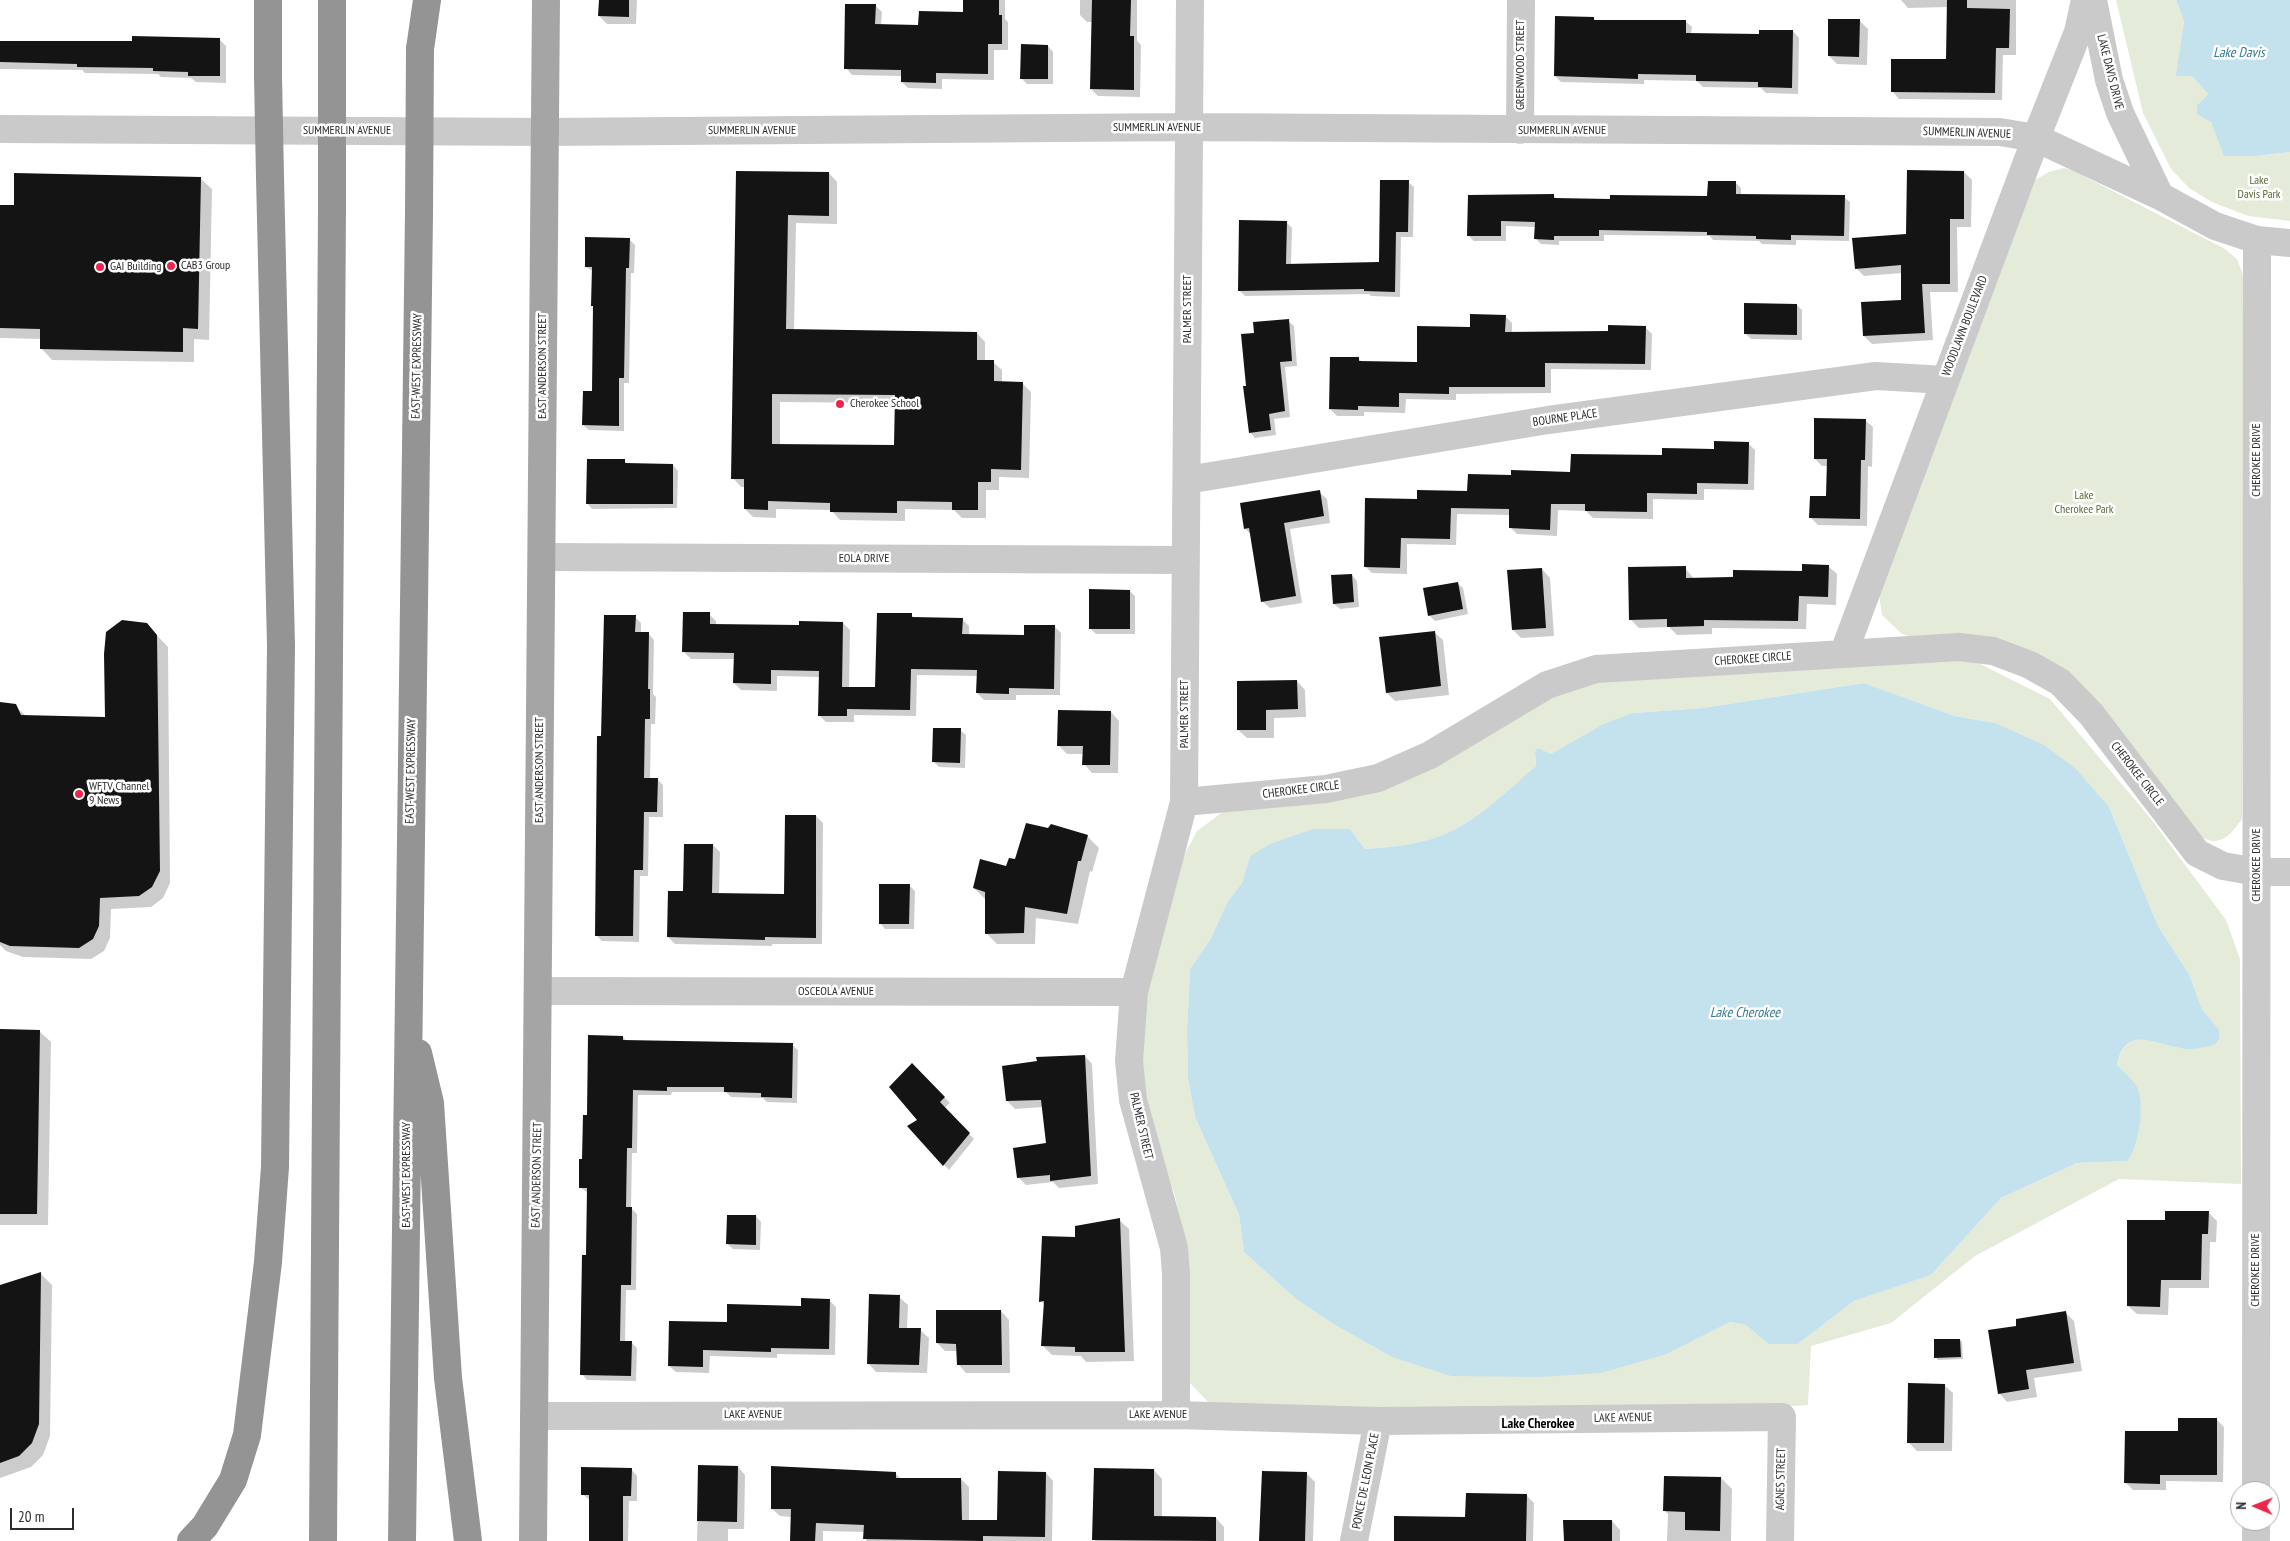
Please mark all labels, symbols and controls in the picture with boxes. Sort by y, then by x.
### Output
street label: GREENWOOD STREET [1514,20,1528,110]
street label: LAKE DAVIS DRIVE [2094,33,2126,111]
water label: Lake Davis [2213,45,2265,61]
street label: SUMMERLIN AVENUE [1113,121,1201,135]
street label: SUMMERLIN AVENUE [303,124,391,138]
street label: SUMMERLIN AVENUE [708,124,796,138]
street label: SUMMERLIN AVENUE [1518,124,1606,138]
street label: SUMMERLIN AVENUE [1923,124,2011,142]
park label: Lake Davis Park [2238,174,2280,202]
place label: CAB3 Group [181,259,230,273]
place label: GAI Building [110,260,161,274]
marker: CAB3 Group [165,260,177,272]
marker: GAI Building [94,261,106,273]
street label: WOODLAWN BOULEVARD [1939,274,1991,378]
street label: PALMER STREET [1181,275,1195,343]
street label: EAST-WEST EXPRESSWAY [409,313,425,419]
street label: EAST ANDERSON STREET [536,313,550,419]
place label: Cherokee School [850,397,919,411]
marker: Cherokee School [834,398,846,410]
street label: BOURNE PLACE [1532,406,1598,430]
street label: CHEROKEE DRIVE [2250,423,2264,497]
park label: Lake Cherokee Park [2055,489,2113,517]
street label: EOLA DRIVE [839,552,889,566]
street label: CHEROKEE CIRCLE [1714,649,1792,669]
street label: PALMER STREET [1178,680,1192,748]
street label: EAST ANDERSON STREET [533,717,547,823]
street label: EAST-WEST EXPRESSWAY [403,718,419,824]
street label: CHEROKEE CIRCLE [2108,739,2166,809]
street label: CHEROKEE CIRCLE [1262,778,1340,802]
place label: WFTV Channel 9 News [89,780,149,808]
marker: WFTV Channel 9 News [73,788,85,800]
street label: CHEROKEE DRIVE [2250,828,2264,902]
street label: OSCEOLA AVENUE [798,985,874,999]
water label: Lake Cherokee [1710,1005,1780,1021]
street label: PALMER STREET [1126,1091,1156,1161]
street label: EAST-WEST EXPRESSWAY [400,1122,414,1228]
street label: EAST ANDERSON STREET [529,1122,545,1228]
street label: CHEROKEE DRIVE [2249,1233,2263,1307]
street label: LAKE AVENUE [724,1408,782,1422]
street label: LAKE AVENUE [1129,1408,1187,1422]
street label: LAKE AVENUE [1594,1410,1652,1426]
district label: Lake Cherokee [1502,1416,1574,1432]
street label: PONCE DE LEON PLACE [1350,1432,1382,1530]
street label: AGNES STREET [1773,1448,1789,1510]
north arrow [2230,1481,2280,1531]
scale bar [12,1498,76,1530]
text: N [2232,1502,2250,1510]
text: 20 m [18,1507,44,1526]

